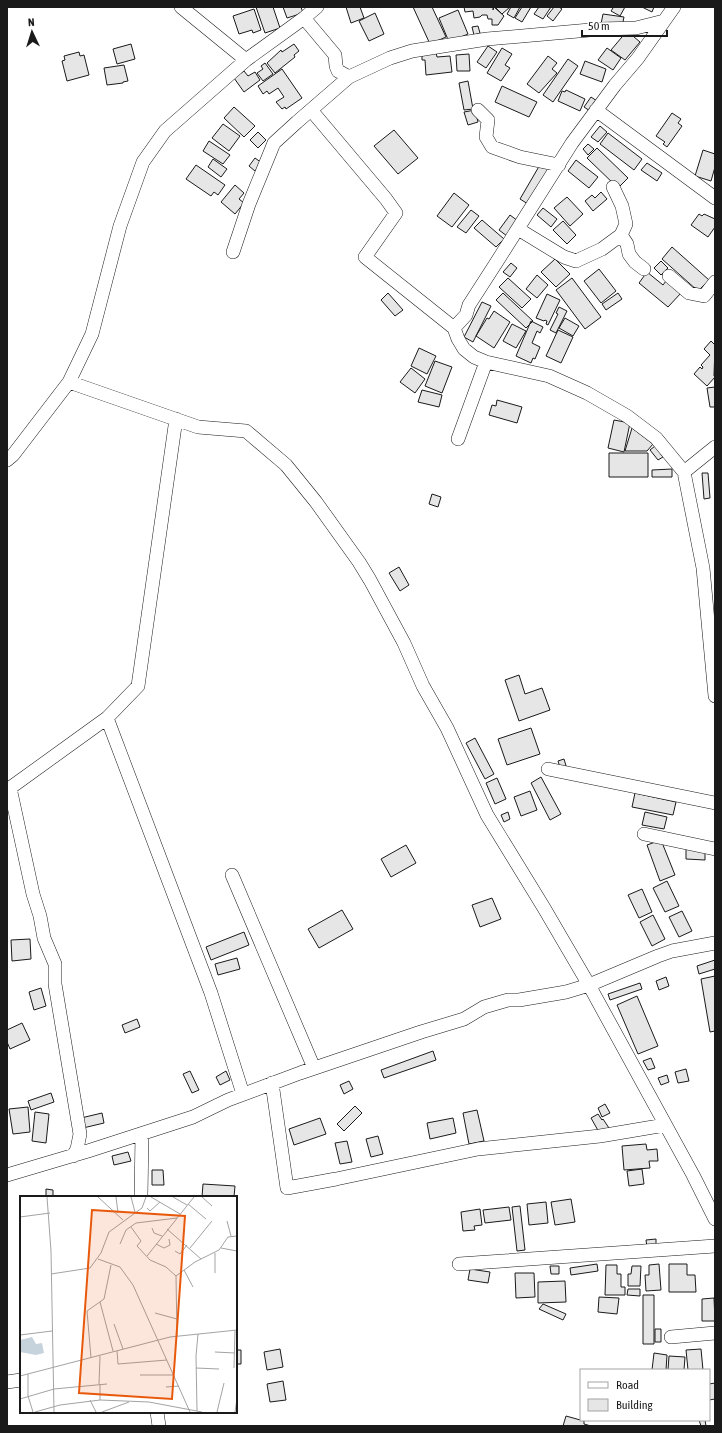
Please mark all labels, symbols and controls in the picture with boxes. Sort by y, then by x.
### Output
north arrow [12,12,52,52]
scale bar [582,12,667,38]
text: N [28,16,35,28]
text: 50 m [588,19,610,33]
inset map [20,1196,237,1413]
legend [580,1369,710,1421]
text: Road [616,1378,639,1392]
text: Building [616,1398,654,1412]

